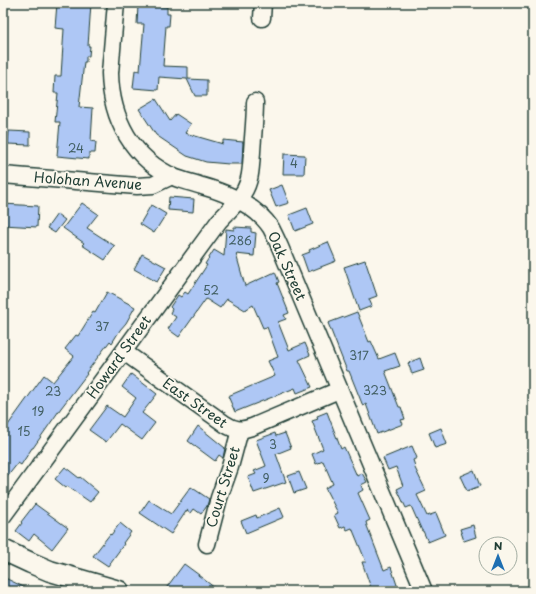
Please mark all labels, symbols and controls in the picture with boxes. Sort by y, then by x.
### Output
house number: 24 [68,139,84,157]
house number: 4 [290,154,298,172]
street label: Holohan Avenue [33,166,143,195]
street label: Oak Street [263,228,312,304]
house number: 286 [228,231,252,249]
house number: 52 [203,281,219,299]
street label: Howard Street [81,311,156,403]
house number: 37 [95,317,110,335]
house number: 317 [349,346,369,364]
street label: East Street [159,372,232,433]
house number: 323 [363,381,387,399]
house number: 23 [45,382,61,400]
house number: 19 [32,402,44,420]
house number: 15 [17,422,31,440]
house number: 3 [269,435,277,453]
street label: Court Street [200,443,245,530]
house number: 9 [262,469,270,487]
north arrow [478,536,518,576]
text: N [494,537,503,554]

